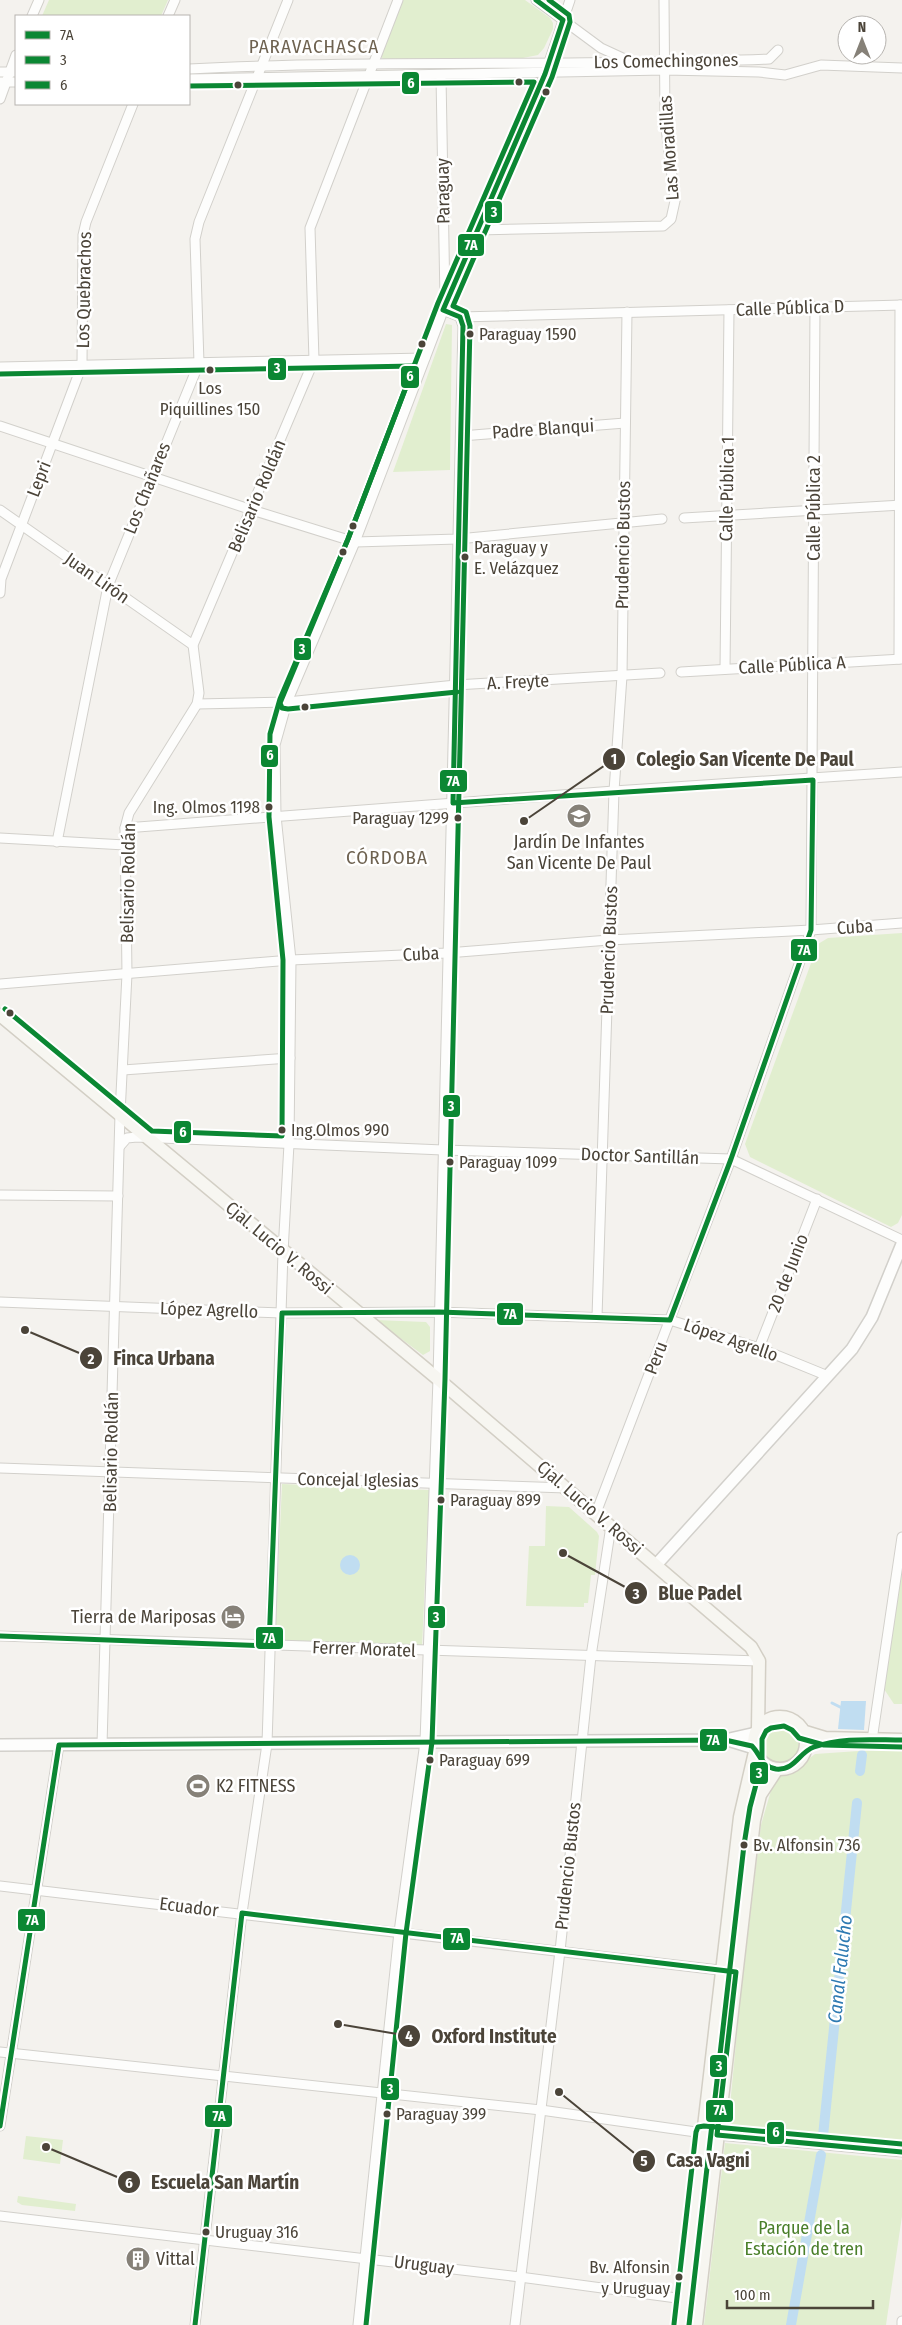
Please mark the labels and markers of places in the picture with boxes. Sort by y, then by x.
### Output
unlabelled marker [514,77,524,87]
unlabelled marker [233,80,243,90]
unlabelled marker [541,87,551,97]
place label: Paraguay 1590 [479,324,577,345]
marker: Paraguay 1590 [465,329,475,339]
unlabelled marker [417,339,427,349]
marker: Los Piquillines 150 [205,365,215,375]
place label: Los Piquillines 150 [160,378,260,420]
unlabelled marker [348,521,358,531]
place label: Paraguay y E. Velázquez [474,537,559,579]
unlabelled marker [338,547,348,557]
marker: Paraguay y E. Velázquez [460,552,470,562]
unlabelled marker [300,702,310,712]
callout: Colegio San Vicente De Paul [602,742,864,776]
place label: Ing. Olmos 1198 [153,797,260,818]
marker: Ing. Olmos 1198 [264,802,274,812]
school or university icon: Jardín De Infantes San Vicente De Paul [566,803,592,829]
place label: Paraguay 1299 [352,808,449,829]
marker: Paraguay 1299 [453,813,463,823]
place label: Jardín De Infantes San Vicente De Paul [507,831,652,874]
unlabelled marker [5,1008,15,1018]
place label: Ing.Olmos 990 [291,1120,389,1141]
marker: Ing.Olmos 990 [277,1125,287,1135]
place label: Paraguay 1099 [459,1152,557,1173]
marker: Paraguay 1099 [445,1157,455,1167]
callout: Finca Urbana [79,1341,225,1375]
place label: Paraguay 899 [450,1490,541,1511]
marker: Paraguay 899 [436,1495,446,1505]
callout: Blue Padel [623,1576,751,1610]
hotel icon: Tierra de Mariposas [220,1604,246,1630]
place label: Tierra de Mariposas [71,1606,216,1628]
place label: Paraguay 699 [439,1750,530,1771]
marker: Paraguay 699 [425,1755,435,1765]
sports icon: K2 FITNESS [185,1773,211,1799]
place label: K2 FITNESS [216,1775,296,1797]
place label: Bv. Alfonsin 736 [753,1835,861,1856]
marker: Bv. Alfonsin 736 [739,1840,749,1850]
callout: Oxford Institute [397,2019,567,2053]
place label: Paraguay 399 [396,2104,486,2125]
marker: Paraguay 399 [382,2109,392,2119]
callout: Casa Vagni [632,2144,760,2178]
callout: Escuela San Martín [116,2165,309,2199]
place label: Uruguay 316 [215,2222,299,2243]
marker: Uruguay 316 [201,2227,211,2237]
building icon: Vittal [125,2246,151,2272]
place label: Vittal [156,2248,195,2270]
place label: Bv. Alfonsin y Uruguay [589,2257,670,2299]
marker: Bv. Alfonsin y Uruguay [674,2272,684,2282]

